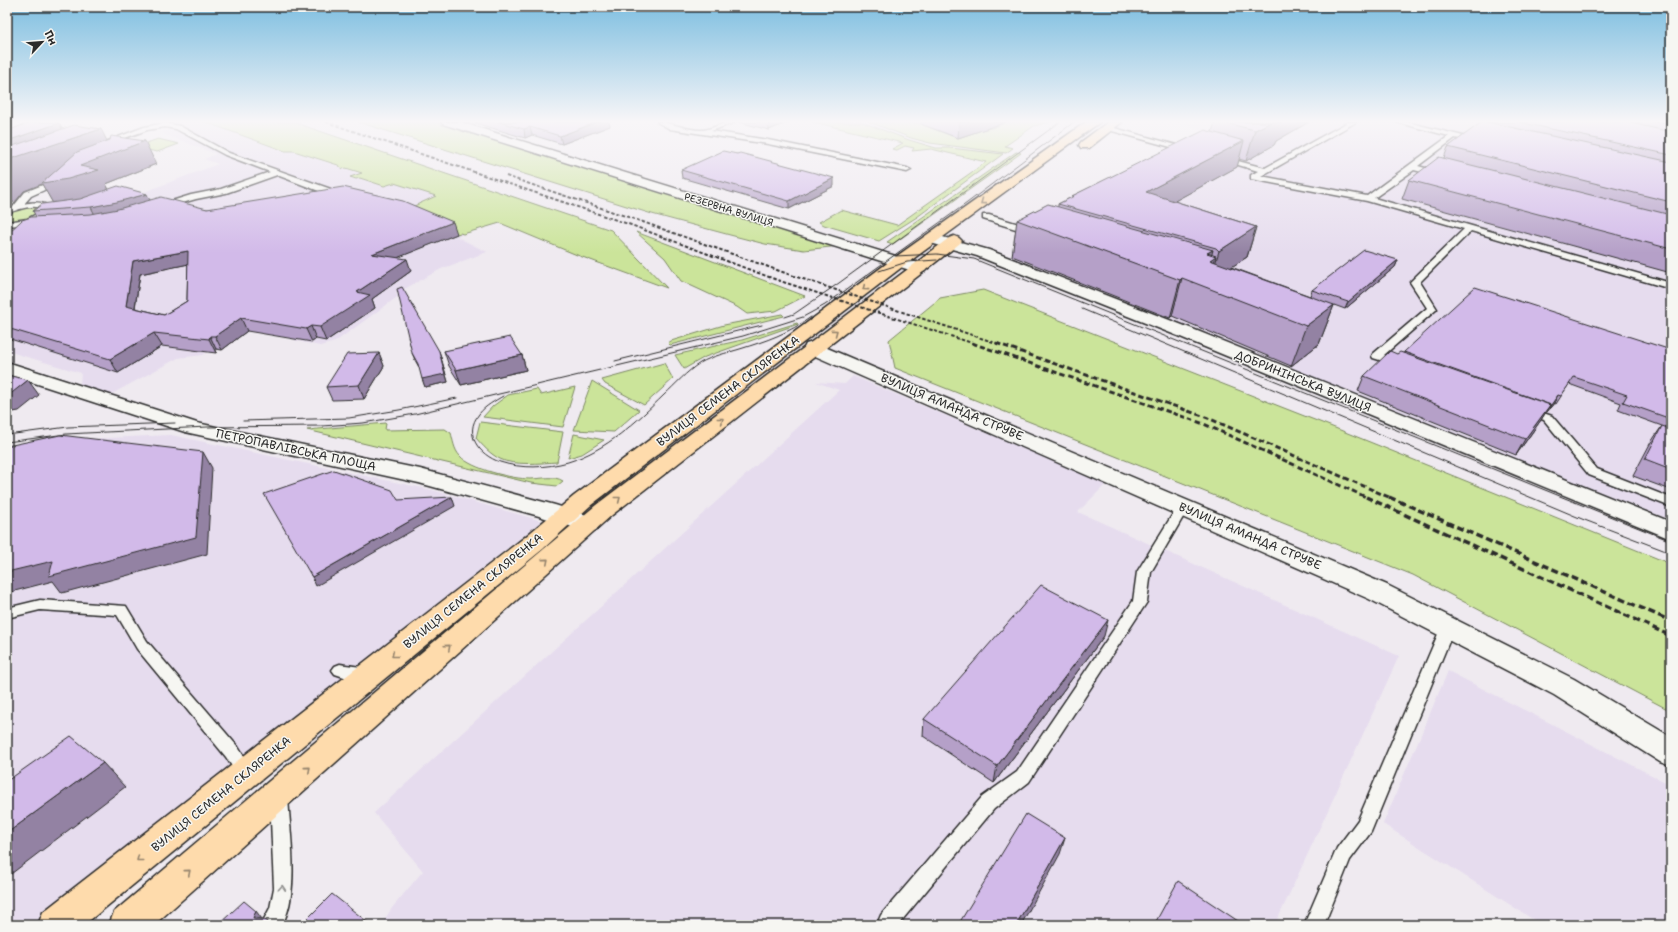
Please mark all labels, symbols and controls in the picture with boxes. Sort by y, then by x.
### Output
north arrow [22,22,62,62]
text: Пн [41,28,60,48]
street label: РЕЗЕРВНА ВУЛИЦЯ [683,190,775,229]
one-way arrow [980,197,987,205]
one-way arrow [862,283,869,290]
one-way arrow [830,330,837,337]
street label: ВУЛИЦЯ СЕМЕНА СКЛЯРЕНКА [653,332,803,450]
street label: ДОБРИНІНСЬКА ВУЛИЦЯ [1232,346,1374,416]
street label: ВУЛИЦЯ АМАНДА СТРУВЕ [878,370,1026,444]
one-way arrow [716,417,723,424]
street label: ПЕТРОПАВЛІВСЬКА ПЛОЩА [215,425,378,475]
one-way arrow [613,497,620,504]
street label: ВУЛИЦЯ АМАНДА СТРУВЕ [1176,499,1324,573]
street label: ВУЛИЦЯ СЕМЕНА СКЛЯРЕНКА [400,529,546,652]
one-way arrow [541,559,548,566]
one-way arrow [443,644,450,651]
one-way arrow [391,651,398,658]
street label: ВУЛИЦЯ СЕМЕНА СКЛЯРЕНКА [148,732,294,855]
one-way arrow [303,767,310,774]
one-way arrow [137,854,144,861]
one-way arrow [183,870,191,877]
one-way arrow [278,885,287,891]

